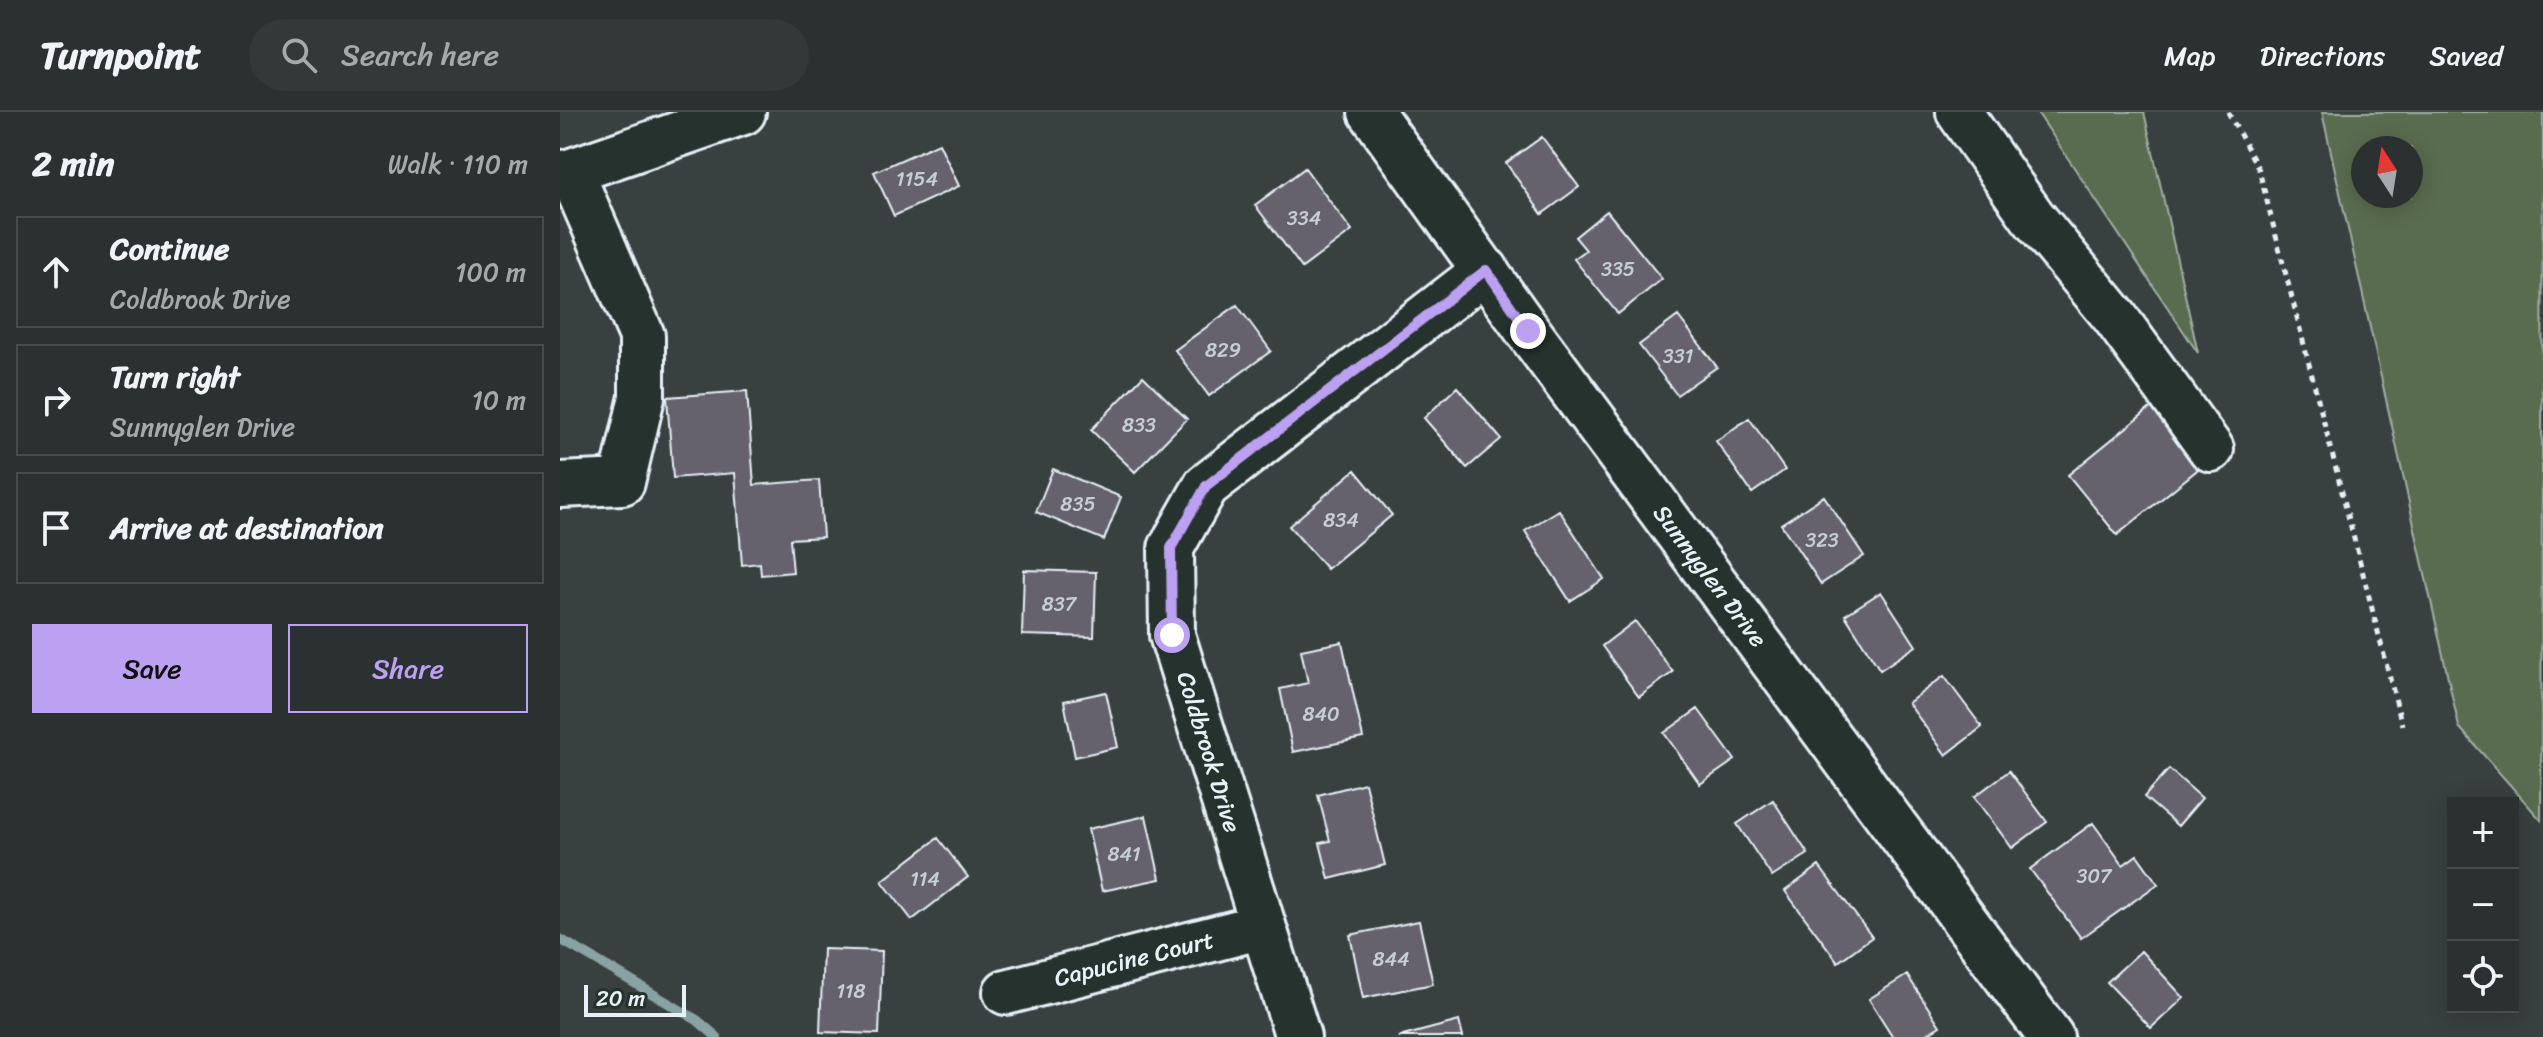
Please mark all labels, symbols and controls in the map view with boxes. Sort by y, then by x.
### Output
search box [249,19,809,91]
text: Turnpoint [40,22,201,89]
text: Search here [341,28,499,82]
text: Map [2164,31,2216,80]
text: Directions [2260,31,2385,80]
text: Saved [2429,31,2503,80]
icon: search [277,33,321,77]
text: 2 min [32,134,114,194]
north arrow [2351,136,2423,208]
text: Walk · 110 m [388,141,528,187]
house number: 1154 [896,162,938,197]
house number: 334 [1287,201,1321,236]
text: Continue [110,222,229,276]
text: 100 m [455,249,526,295]
icon: ahead [34,250,78,294]
house number: 335 [1601,252,1635,287]
text: Coldbrook Drive [110,276,291,322]
route end [1510,313,1546,349]
house number: 829 [1205,333,1241,368]
house number: 331 [1663,339,1693,374]
text: Turn right [110,350,240,404]
text: 10 m [472,377,526,423]
icon: right [34,378,78,422]
text: Sunnyglen Drive [110,404,295,450]
house number: 833 [1122,408,1156,443]
house number: 835 [1060,487,1096,522]
street label: Sunnyglen Drive [1642,495,1778,657]
text: Arrive at destination [110,501,384,555]
house number: 834 [1323,503,1359,538]
icon: arrive [34,506,78,550]
house number: 323 [1805,523,1839,558]
house number: 837 [1042,587,1078,622]
route start [1154,617,1190,653]
button: Save [32,624,272,713]
button: Share [288,624,528,713]
street label: Coldbrook Drive [1165,666,1253,838]
house number: 840 [1302,697,1340,732]
map controls [2447,797,2519,1013]
button: + [2447,797,2519,869]
house number: 841 [1107,837,1141,872]
house number: 307 [2076,859,2113,894]
house number: 114 [910,862,940,897]
button: − [2447,869,2519,941]
street label: Capucine Court [1050,919,1218,999]
button: locate [2447,941,2519,1013]
house number: 844 [1372,942,1410,977]
house number: 118 [836,974,866,1009]
text: 20 m [596,979,645,1018]
scale bar [584,981,686,1017]

